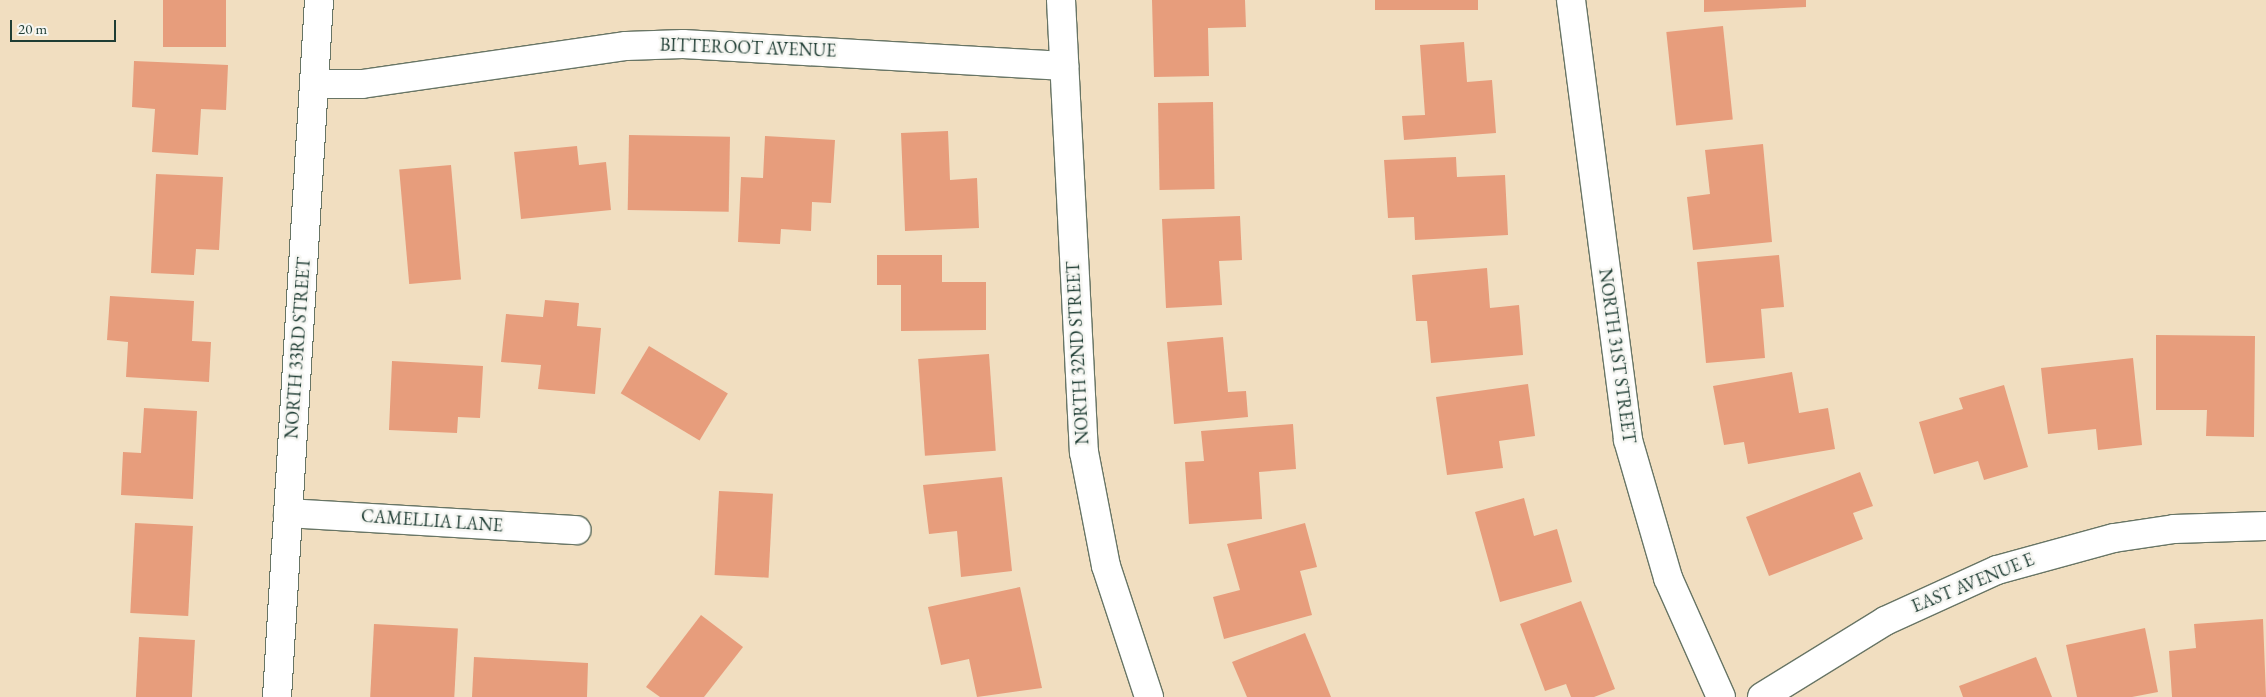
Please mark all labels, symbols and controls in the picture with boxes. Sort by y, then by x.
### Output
scale bar [12,10,119,42]
text: 20 m [18,19,47,38]
street label: BITTEROOT AVENUE [659,34,837,62]
street label: NORTH 33RD STREET [281,256,315,440]
street label: NORTH 32ND STREET [1062,261,1094,445]
street label: NORTH 31ST STREET [1594,267,1640,445]
street label: CAMELLIA LANE [360,505,504,537]
street label: EAST AVENUE E [1909,549,2037,617]

